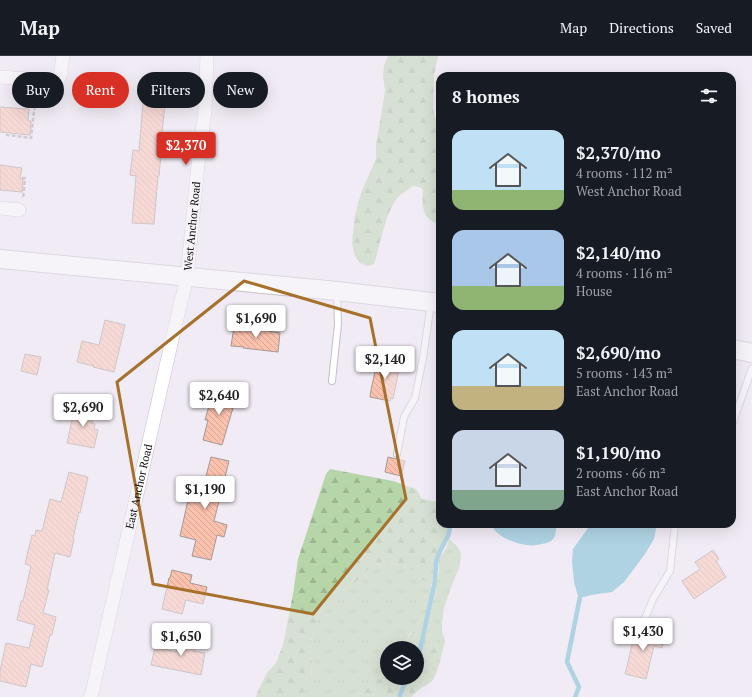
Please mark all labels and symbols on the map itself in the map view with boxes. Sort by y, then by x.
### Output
pin: $2,370 [153,132,219,166]
street label: West Anchor Road [181,181,203,271]
pin: $1,690 [223,305,289,339]
pin: $2,140 [352,346,418,380]
pin: $2,640 [186,382,252,416]
pin: $2,690 [50,394,116,428]
street label: East Anchor Road [122,443,155,530]
pin: $1,190 [172,476,238,510]
pin: $1,430 [610,618,676,652]
pin: $1,650 [148,623,214,657]

